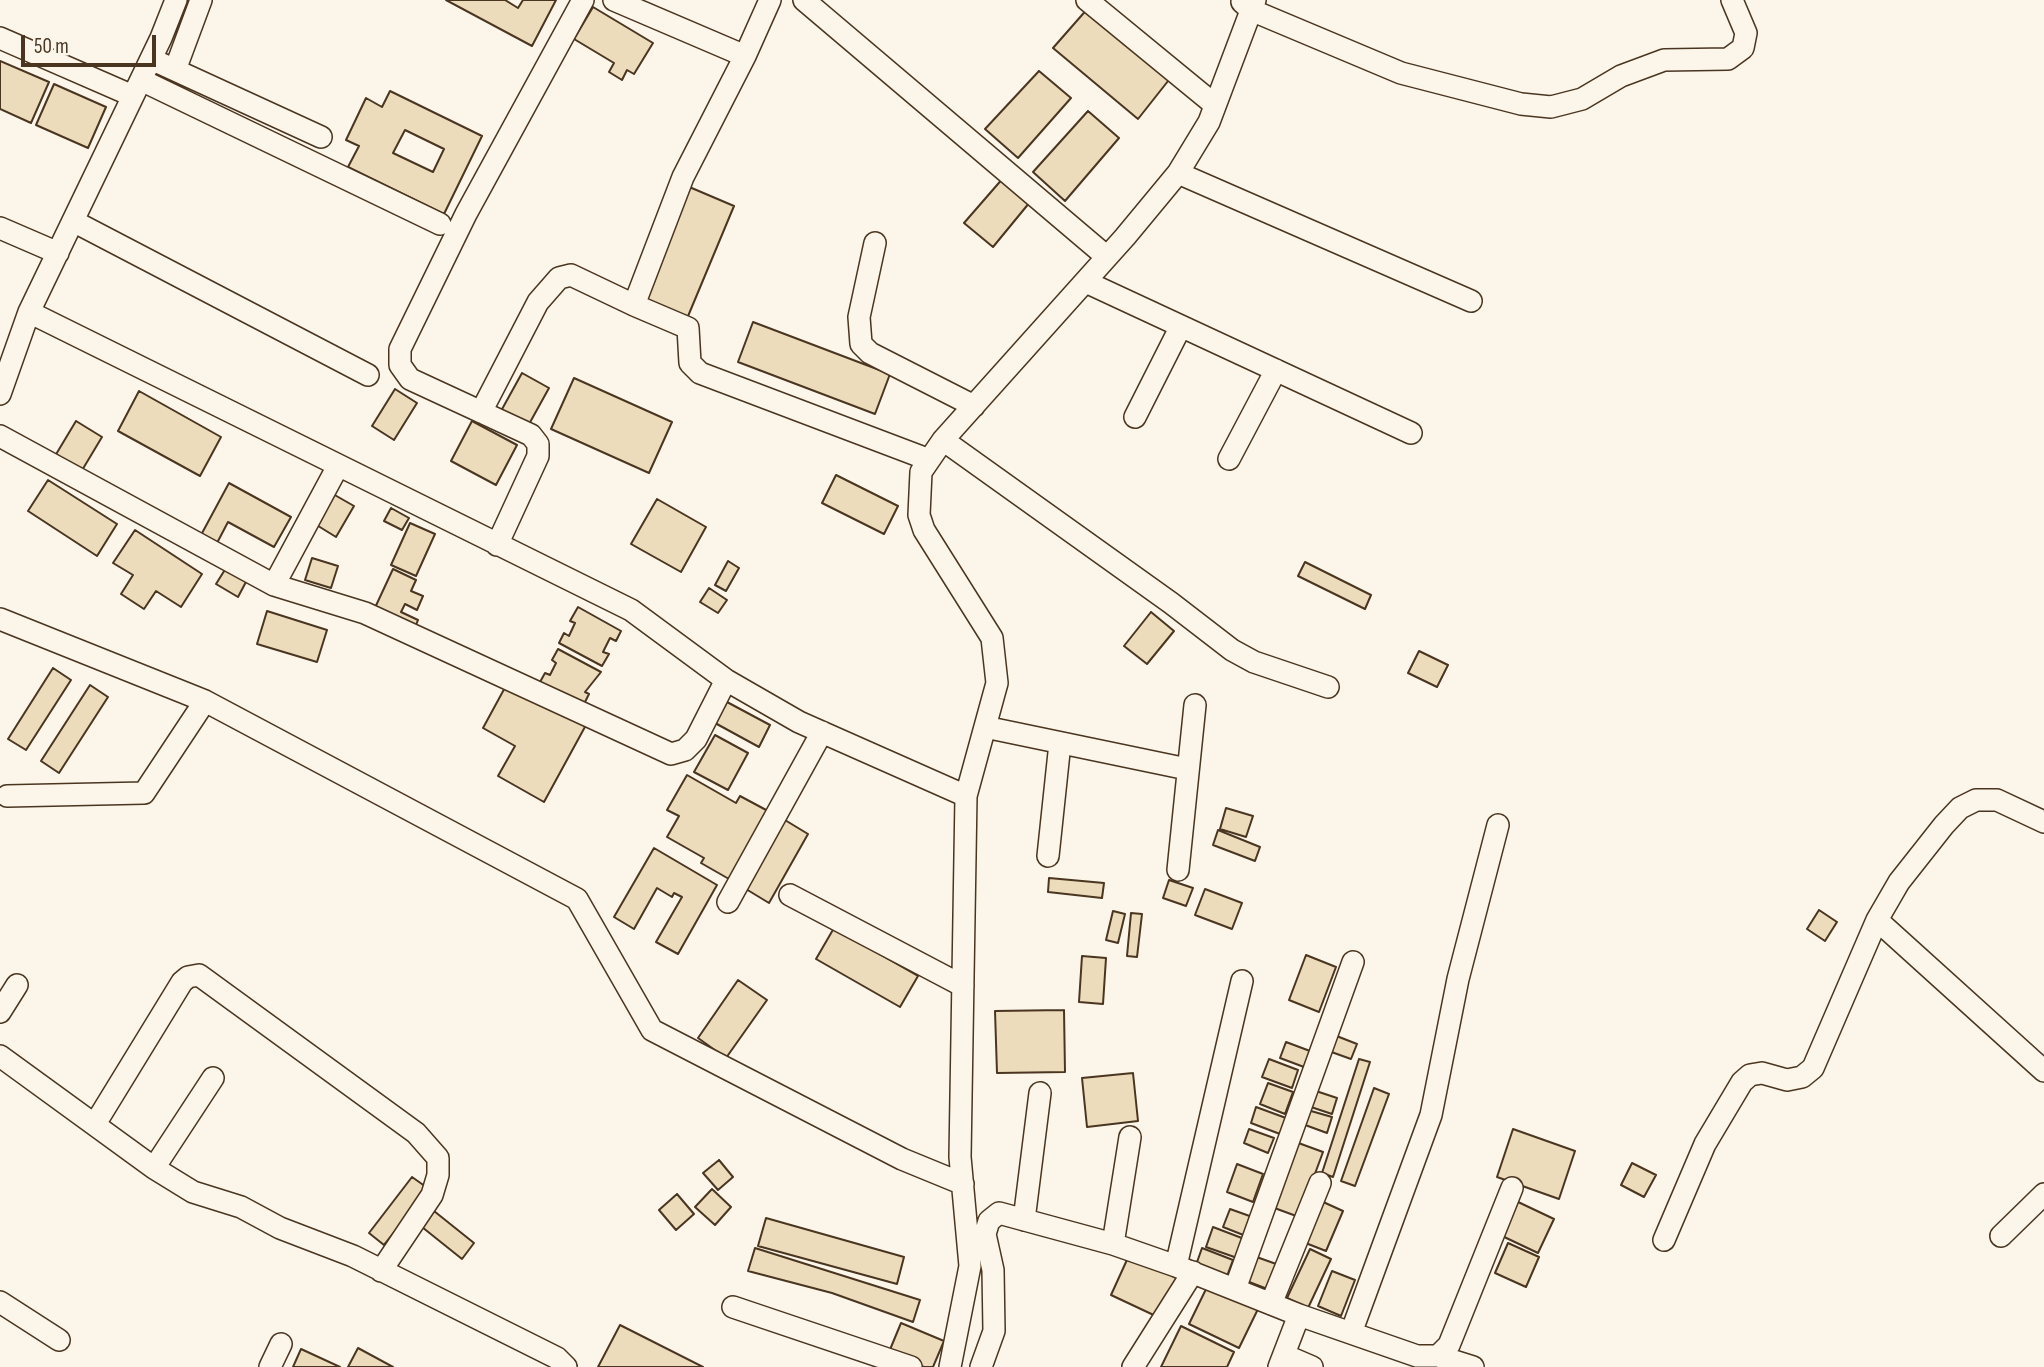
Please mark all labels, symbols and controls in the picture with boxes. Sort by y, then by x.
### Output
scale bar [24,21,159,65]
text: 50 m [34,34,69,59]

